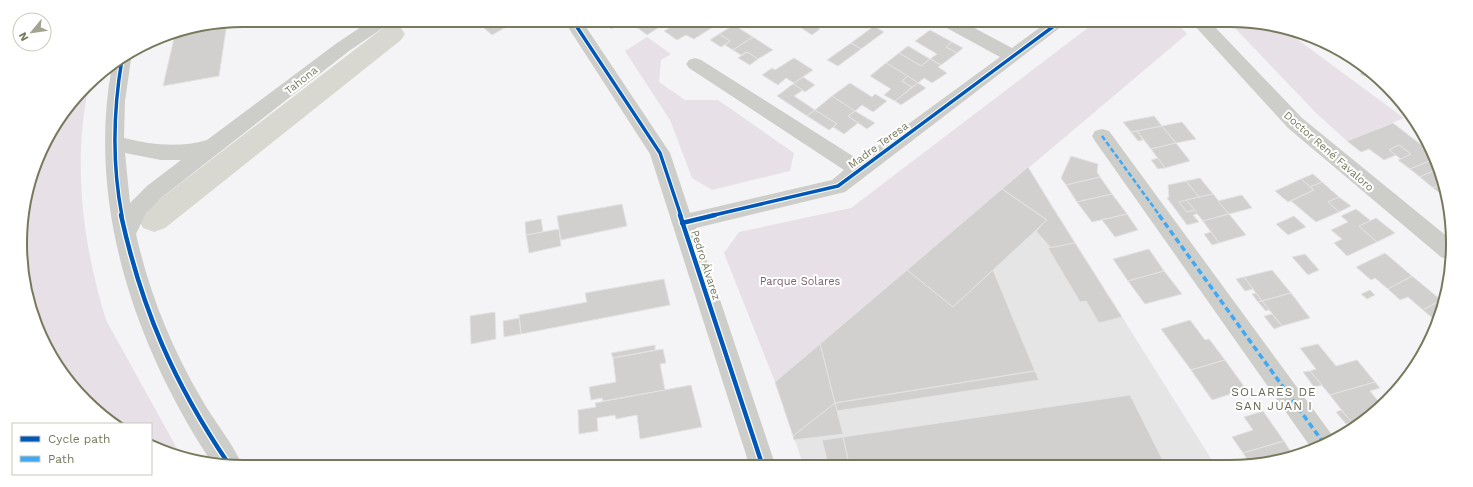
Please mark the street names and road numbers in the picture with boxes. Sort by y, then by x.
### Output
street label: Tahona [282,64,320,97]
street label: Doctor René Favaloro [1281,109,1376,194]
street label: Madre Teresa [846,119,911,172]
street label: Pedro Álvarez [688,228,724,302]

